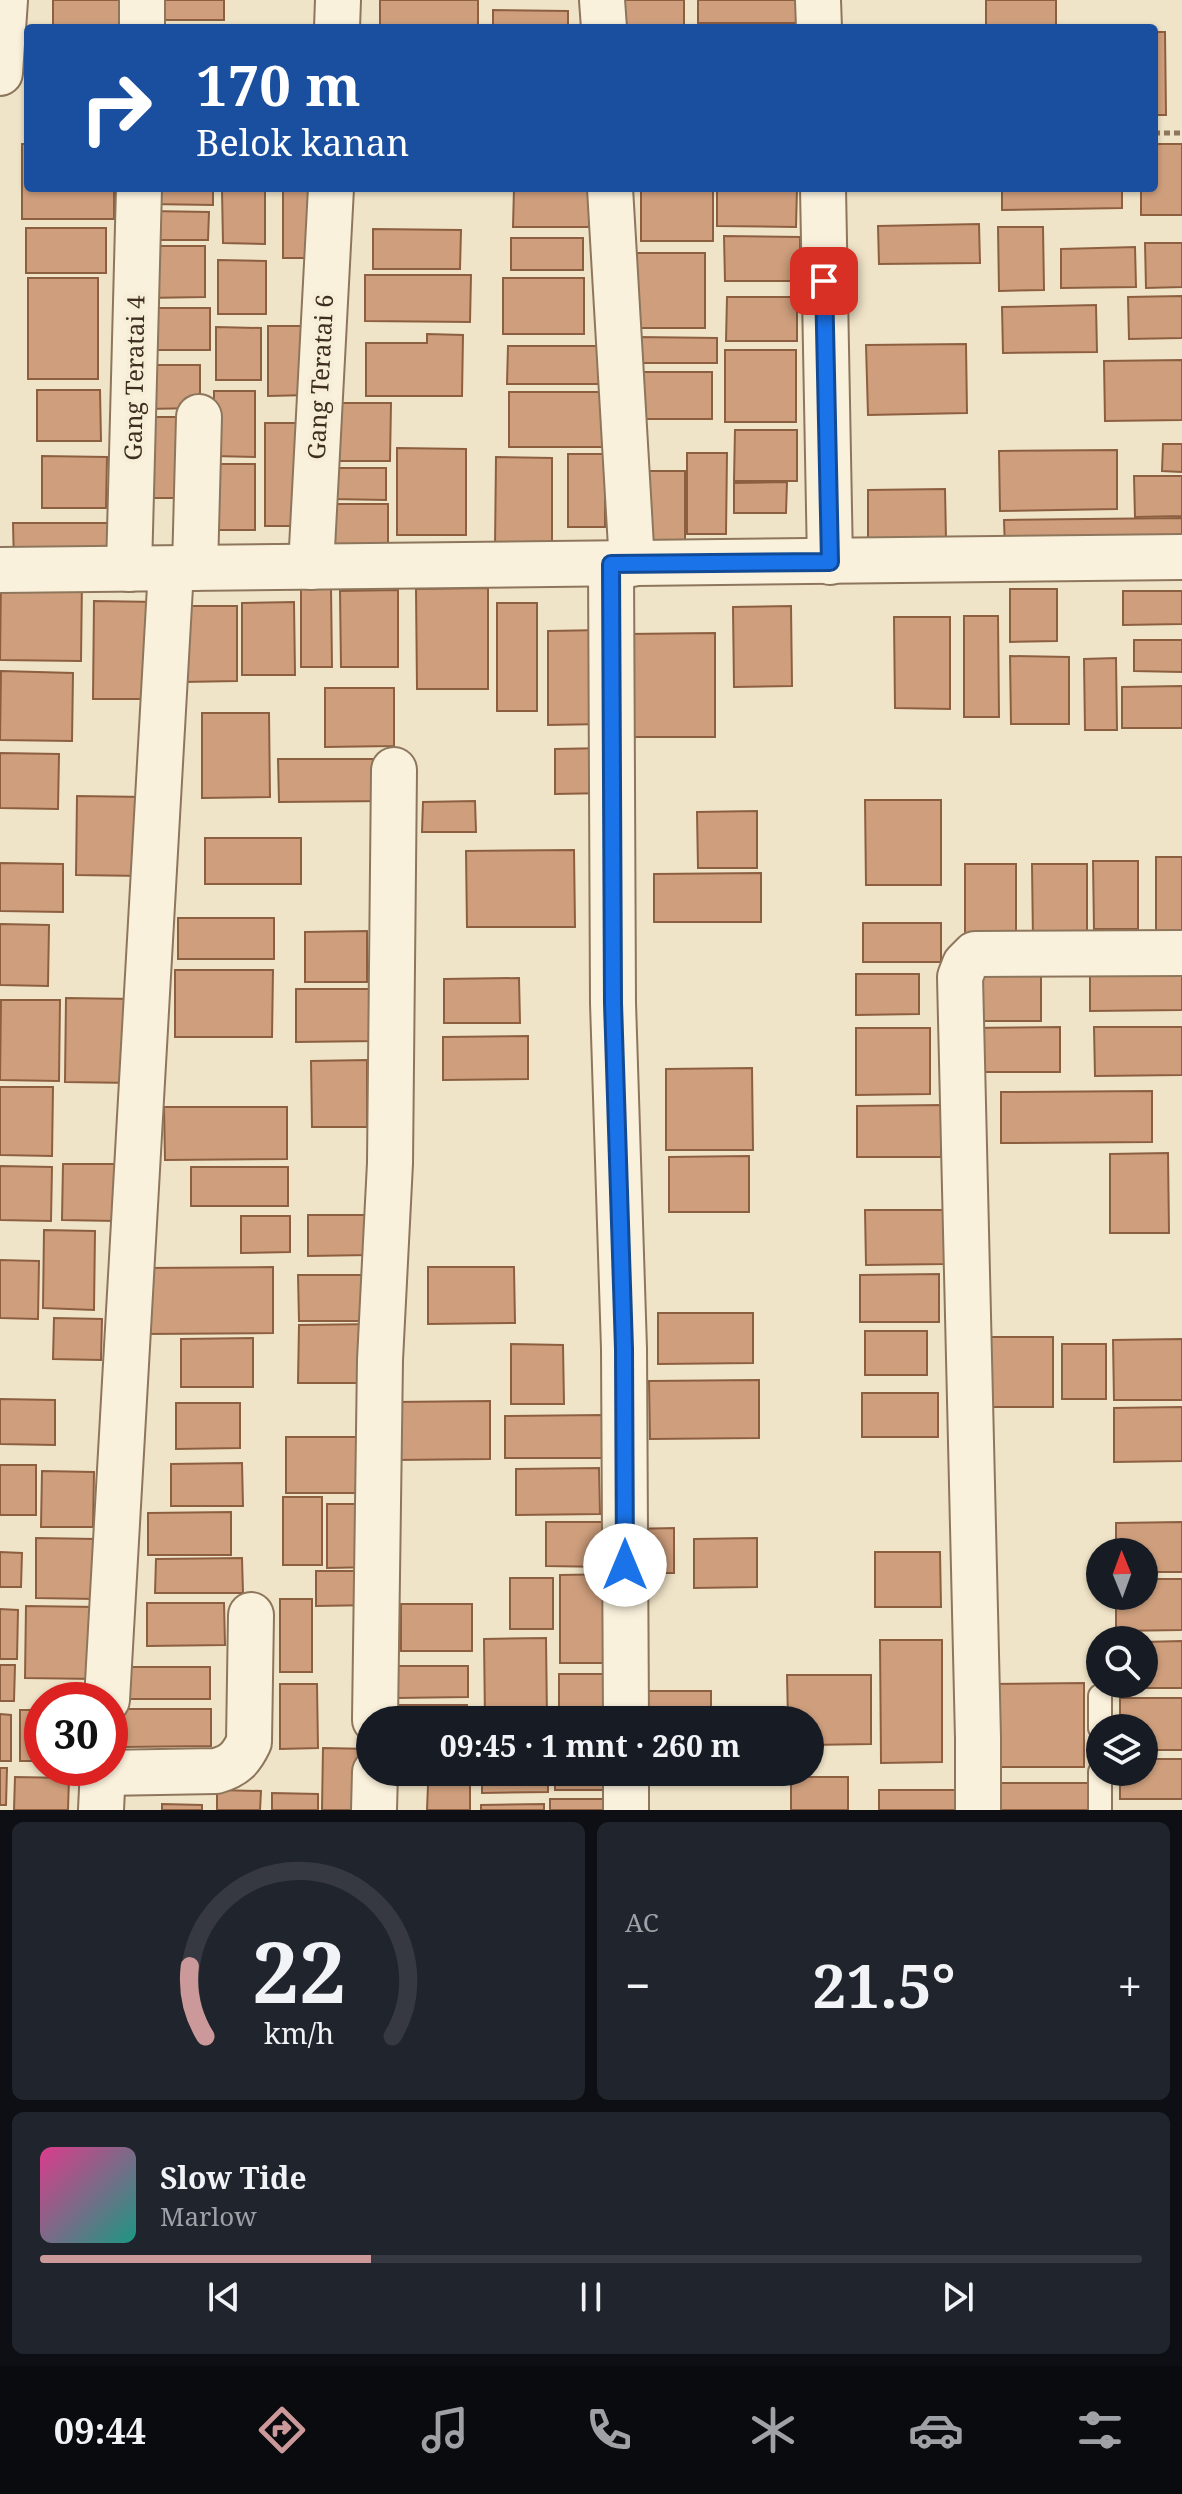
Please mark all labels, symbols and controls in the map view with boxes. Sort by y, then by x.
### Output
text: 170 m [196,46,361,122]
icon: right [64,56,168,160]
text: Belok kanan [196,118,409,167]
pin [790,247,858,315]
icon: arrive [802,259,846,303]
street label: Gang Teratai 4 [116,294,151,461]
street label: Gang Teratai 6 [299,294,340,460]
position arrow [583,1523,667,1607]
north arrow [1086,1538,1158,1610]
map controls [1086,1538,1158,1786]
button: search [1086,1626,1158,1698]
speed limit sign: 30 [24,1682,128,1786]
button: layers [1086,1714,1158,1786]
text: 09:45 · 1 mnt · 260 m [440,1725,740,1766]
text: AC [625,1904,659,1940]
text: 22 [251,1914,346,2027]
text: 21.5° [812,1944,956,2026]
text: − [625,1955,650,2015]
text: + [1117,1955,1142,2015]
text: km/h [263,2013,334,2052]
text: Slow Tide [160,2157,307,2198]
text: Marlow [160,2198,257,2234]
icon: previous [202,2275,246,2319]
icon: pause [569,2275,613,2319]
icon: next [936,2275,980,2319]
icon: directions [254,2402,310,2458]
icon: music [417,2402,473,2458]
icon: phone [581,2402,637,2458]
icon: climate [745,2402,801,2458]
icon: car [908,2402,964,2458]
icon: filters [1072,2402,1128,2458]
text: 09:44 [54,2406,146,2455]

